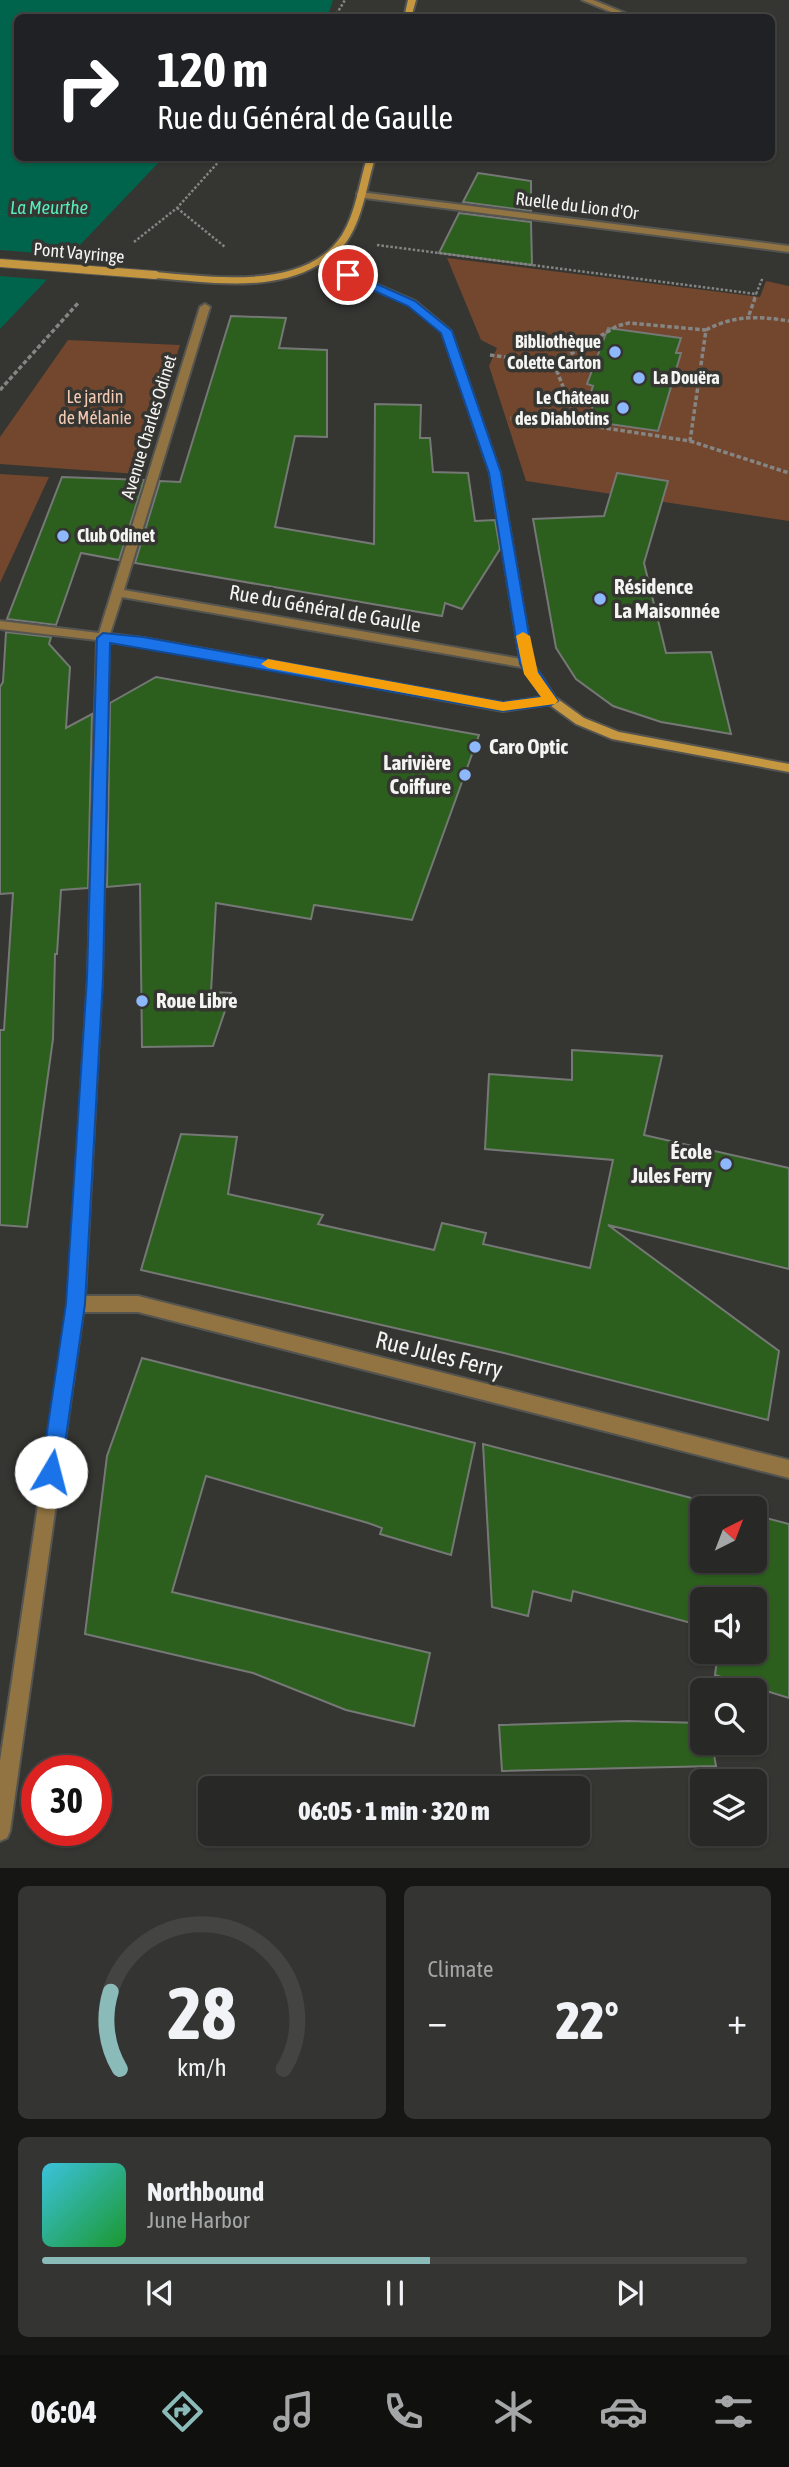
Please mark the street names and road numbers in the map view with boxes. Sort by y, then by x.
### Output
street label: Ruelle du Lion d'Or [514,188,640,224]
street label: Pont Vayringe [33,238,125,267]
street label: Avenue Charles Odinet [117,352,180,501]
street label: Rue du Général de Gaulle [227,579,423,637]
street label: Rue Jules Ferry [373,1326,506,1383]

